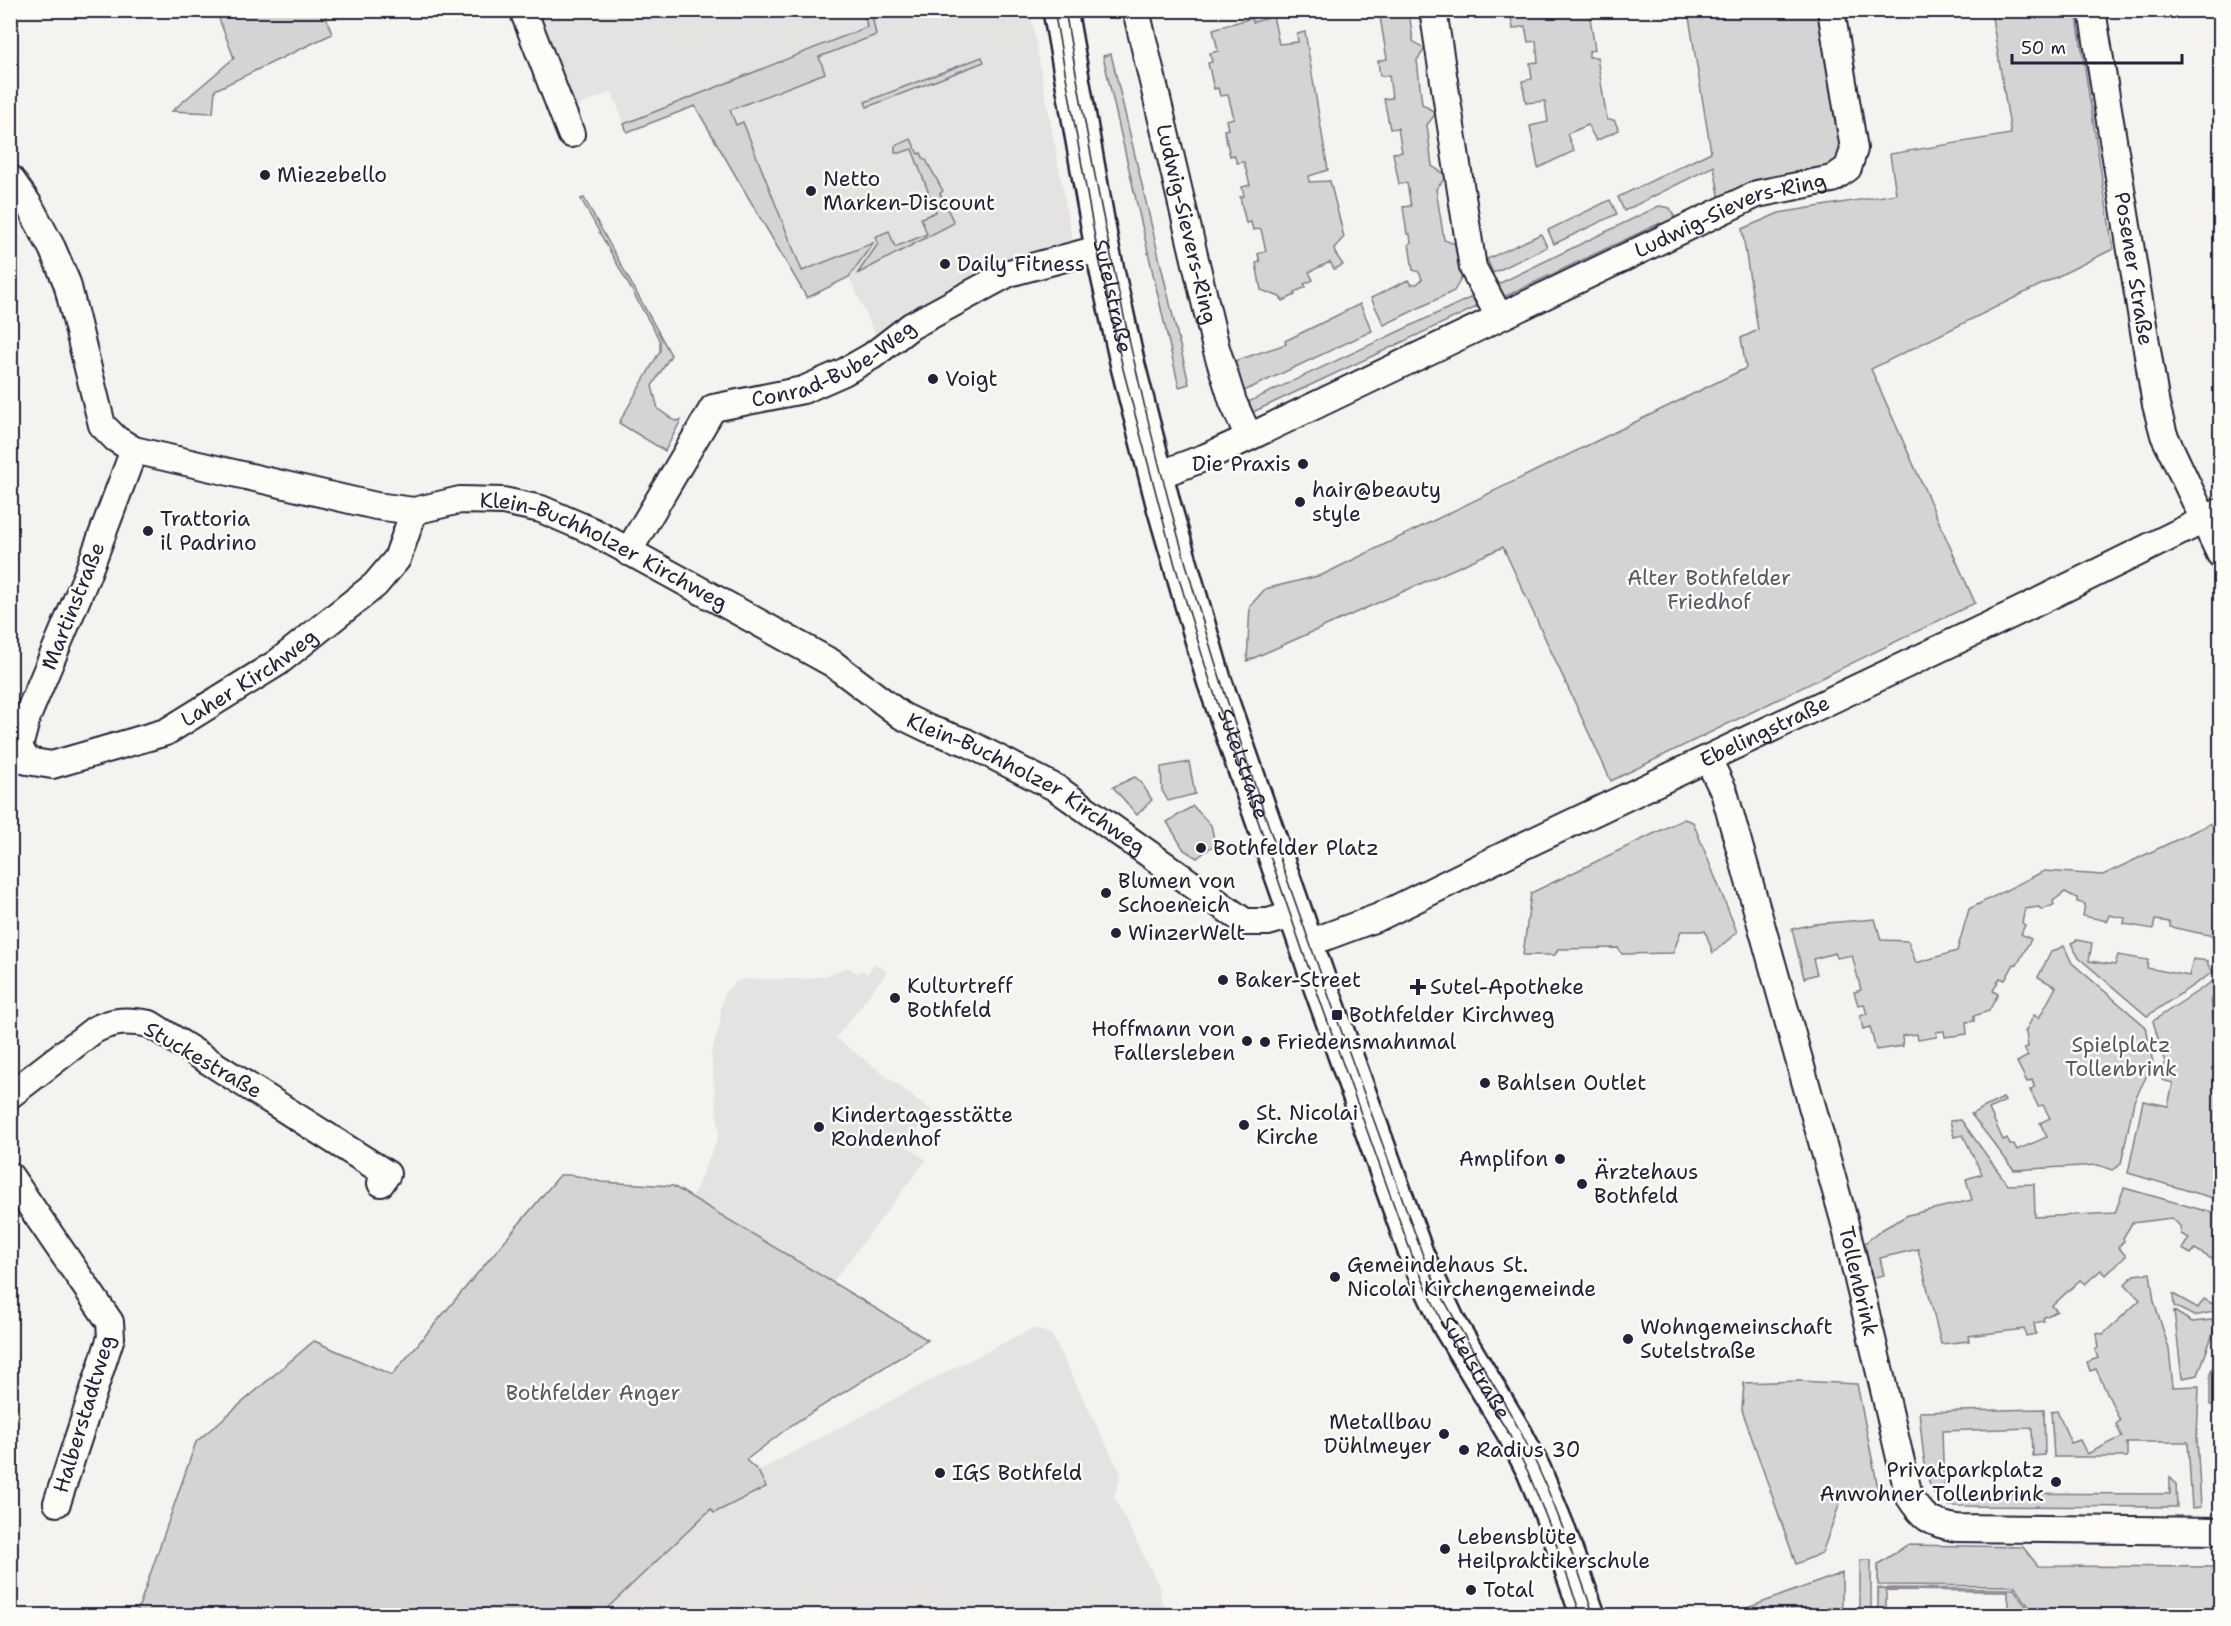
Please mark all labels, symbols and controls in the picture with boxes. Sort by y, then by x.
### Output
scale bar [2012,27,2182,65]
text: 50 m [2021,36,2066,60]
street label: Ludwig-Sievers-Ring [1149,121,1224,327]
place label: Miezebello [277,161,387,189]
place label: Netto Marken-Discount [823,165,995,217]
street label: Ludwig-Sievers-Ring [1630,166,1829,265]
marker: Miezebello [258,168,272,182]
marker: Netto Marken-Discount [804,184,818,198]
street label: Posener Straße [2108,190,2160,347]
street label: Sutelstraße [1087,237,1139,356]
place label: Daily Fitness [957,250,1085,278]
marker: Daily Fitness [938,257,952,271]
street label: Conrad-Bube-Weg [749,314,921,414]
place label: Voigt [945,365,998,393]
marker: Voigt [926,372,940,386]
place label: Die Praxis [1192,450,1291,478]
marker: Die Praxis [1296,457,1310,471]
place label: hair@beauty style [1312,476,1441,528]
street label: Klein-Buchholzer Kirchweg [479,486,733,617]
marker: hair@beauty style [1293,495,1307,509]
place label: Trattoria il Padrino [160,505,257,557]
marker: Trattoria il Padrino [141,524,155,538]
street label: Martinstraße [35,538,111,674]
park label: Alter Bothfelder Friedhof [1627,564,1791,616]
street label: Laher Kirchweg [175,622,323,733]
street label: Ebelingstraße [1695,689,1834,774]
street label: Sutelstraße [1211,705,1276,823]
street label: Klein-Buchholzer Kirchweg [902,706,1151,861]
place label: Bothfelder Platz [1213,834,1379,862]
marker: Bothfelder Platz [1194,841,1208,855]
place label: Blumen von Schoeneich [1118,867,1235,919]
marker: Blumen von Schoeneich [1099,886,1113,900]
place label: WinzerWelt [1128,919,1245,947]
marker: WinzerWelt [1109,926,1123,940]
place label: Baker-Street [1235,966,1361,994]
place label: Kulturtreff Bothfeld [907,972,1013,1024]
marker: Baker-Street [1216,973,1230,987]
place label: Sutel-Apotheke [1430,973,1584,1001]
marker: Sutel-Apotheke [1411,980,1425,994]
marker: Kulturtreff Bothfeld [888,991,902,1005]
place label: Bothfelder Kirchweg [1349,1001,1555,1029]
marker: Bothfelder Kirchweg [1330,1008,1344,1022]
street label: Stuckestraße [139,1015,267,1105]
place label: Hoffmann von Fallersleben [1091,1015,1235,1067]
place label: Friedensmahnmal [1277,1028,1457,1056]
park label: Spielplatz Tollenbrink [2065,1031,2177,1083]
marker: Hoffmann von Fallersleben [1240,1034,1254,1048]
marker: Friedensmahnmal [1258,1035,1272,1049]
place label: Bahlsen Outlet [1497,1069,1646,1097]
marker: Bahlsen Outlet [1478,1076,1492,1090]
place label: St. Nicolai Kirche [1256,1099,1358,1151]
place label: Kindertagesstätte Rohdenhof [831,1101,1013,1153]
marker: St. Nicolai Kirche [1237,1118,1251,1132]
marker: Kindertagesstätte Rohdenhof [812,1120,826,1134]
place label: Amplifon [1459,1145,1548,1173]
marker: Amplifon [1553,1152,1567,1166]
place label: Ärztehaus Bothfeld [1594,1158,1698,1210]
marker: Ärztehaus Bothfeld [1575,1177,1589,1191]
street label: Tollenbrink [1832,1223,1885,1339]
place label: Gemeindehaus St. Nicolai Kirchengemeinde [1347,1251,1596,1303]
marker: Gemeindehaus St. Nicolai Kirchengemeinde [1328,1270,1342,1284]
street label: Sutelstraße [1433,1312,1517,1425]
place label: Wohngemeinschaft Sutelstraße [1640,1313,1833,1365]
street label: Halberstadtweg [47,1332,121,1496]
marker: Wohngemeinschaft Sutelstraße [1621,1332,1635,1346]
park label: Bothfelder Anger [506,1379,680,1407]
place label: Metallbau Dühlmeyer [1324,1408,1432,1460]
marker: Metallbau Dühlmeyer [1437,1427,1451,1441]
place label: Radius 30 [1476,1436,1580,1464]
marker: Radius 30 [1457,1443,1471,1457]
place label: Privatparkplatz Anwohner Tollenbrink [1819,1456,2044,1508]
place label: IGS Bothfeld [952,1459,1082,1487]
marker: IGS Bothfeld [933,1466,947,1480]
marker: Privatparkplatz Anwohner Tollenbrink [2049,1475,2063,1489]
place label: Lebensblüte Heilpraktikerschule [1457,1523,1650,1575]
marker: Lebensblüte Heilpraktikerschule [1438,1542,1452,1556]
place label: Total [1483,1576,1535,1604]
marker: Total [1464,1583,1478,1597]

